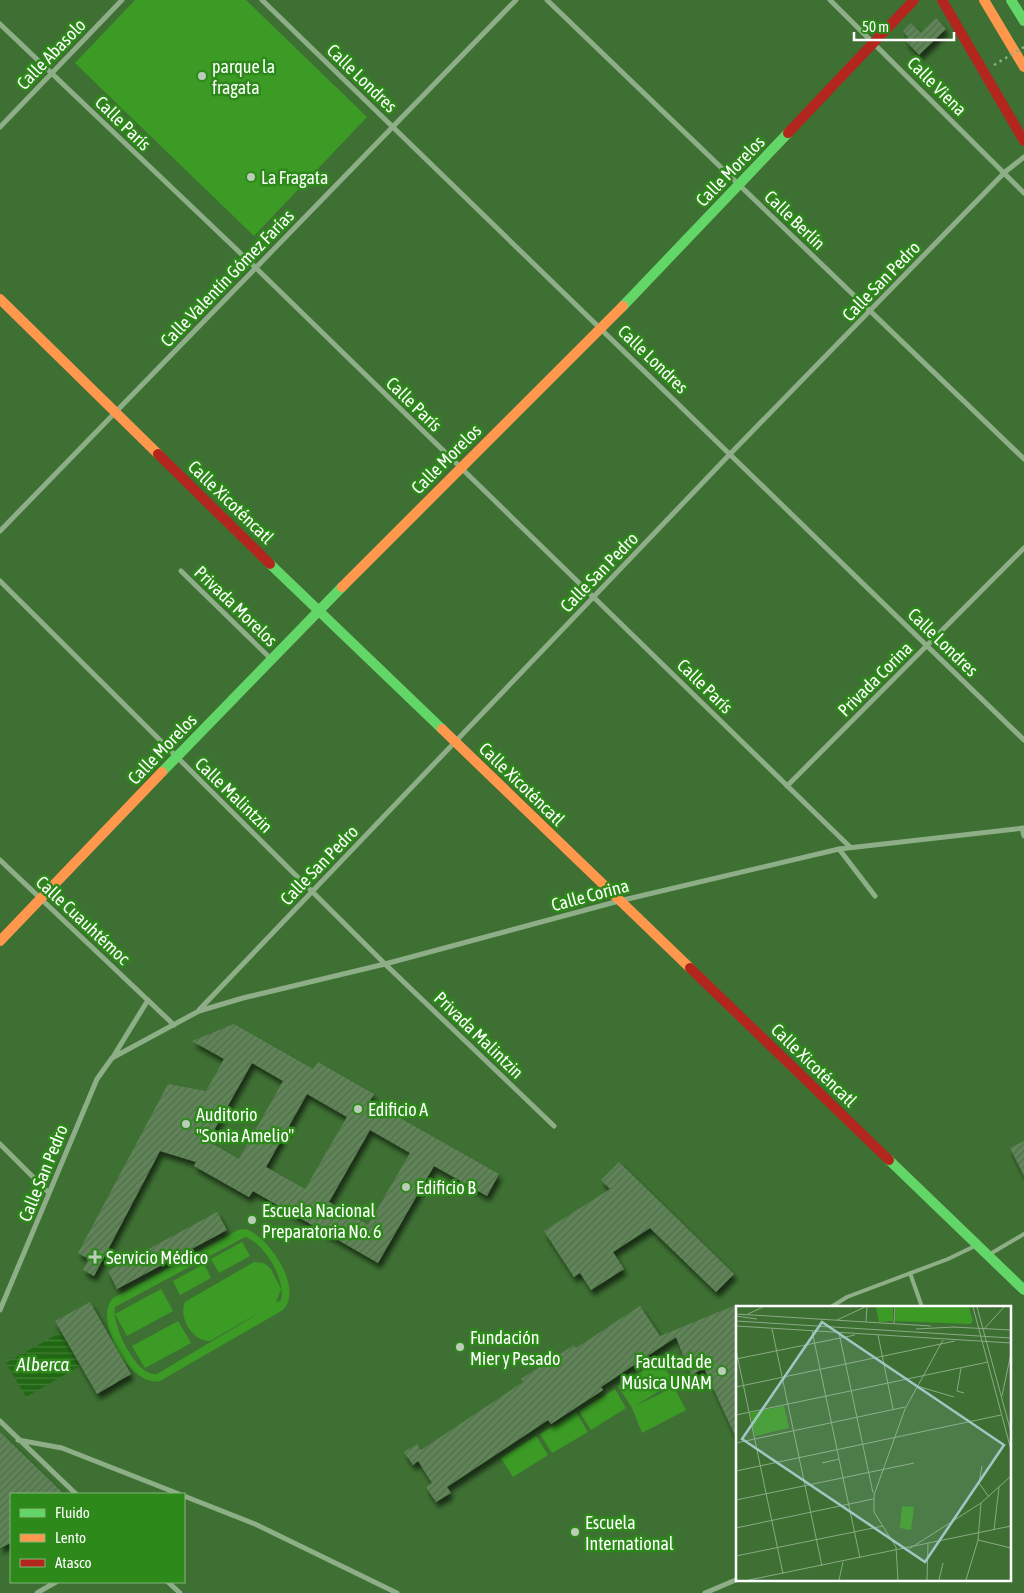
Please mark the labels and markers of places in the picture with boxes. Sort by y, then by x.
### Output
place label: parque la fragata [212,56,275,98]
marker: parque la fragata [196,70,208,82]
place label: La Fragata [261,167,328,188]
marker: La Fragata [245,171,257,183]
place label: Edificio A [368,1099,428,1120]
marker: Edificio A [352,1103,364,1115]
place label: Auditorio "Sonia Amelio" [196,1104,294,1146]
marker: Auditorio "Sonia Amelio" [180,1118,192,1130]
place label: Edificio B [416,1177,476,1198]
marker: Edificio B [400,1181,412,1193]
place label: Escuela Nacional Preparatoria No. 6 [262,1200,381,1242]
marker: Escuela Nacional Preparatoria No. 6 [246,1214,258,1226]
place label: Servicio Médico [106,1247,208,1268]
marker: Servicio Médico [88,1250,102,1264]
place label: Fundación Mier y Pesado [470,1327,561,1369]
marker: Fundación Mier y Pesado [454,1341,466,1353]
place label: Facultad de Música UNAM [621,1351,712,1393]
marker: Facultad de Música UNAM [716,1365,728,1377]
place label: Escuela International [585,1512,674,1554]
marker: Escuela International [569,1526,581,1538]

